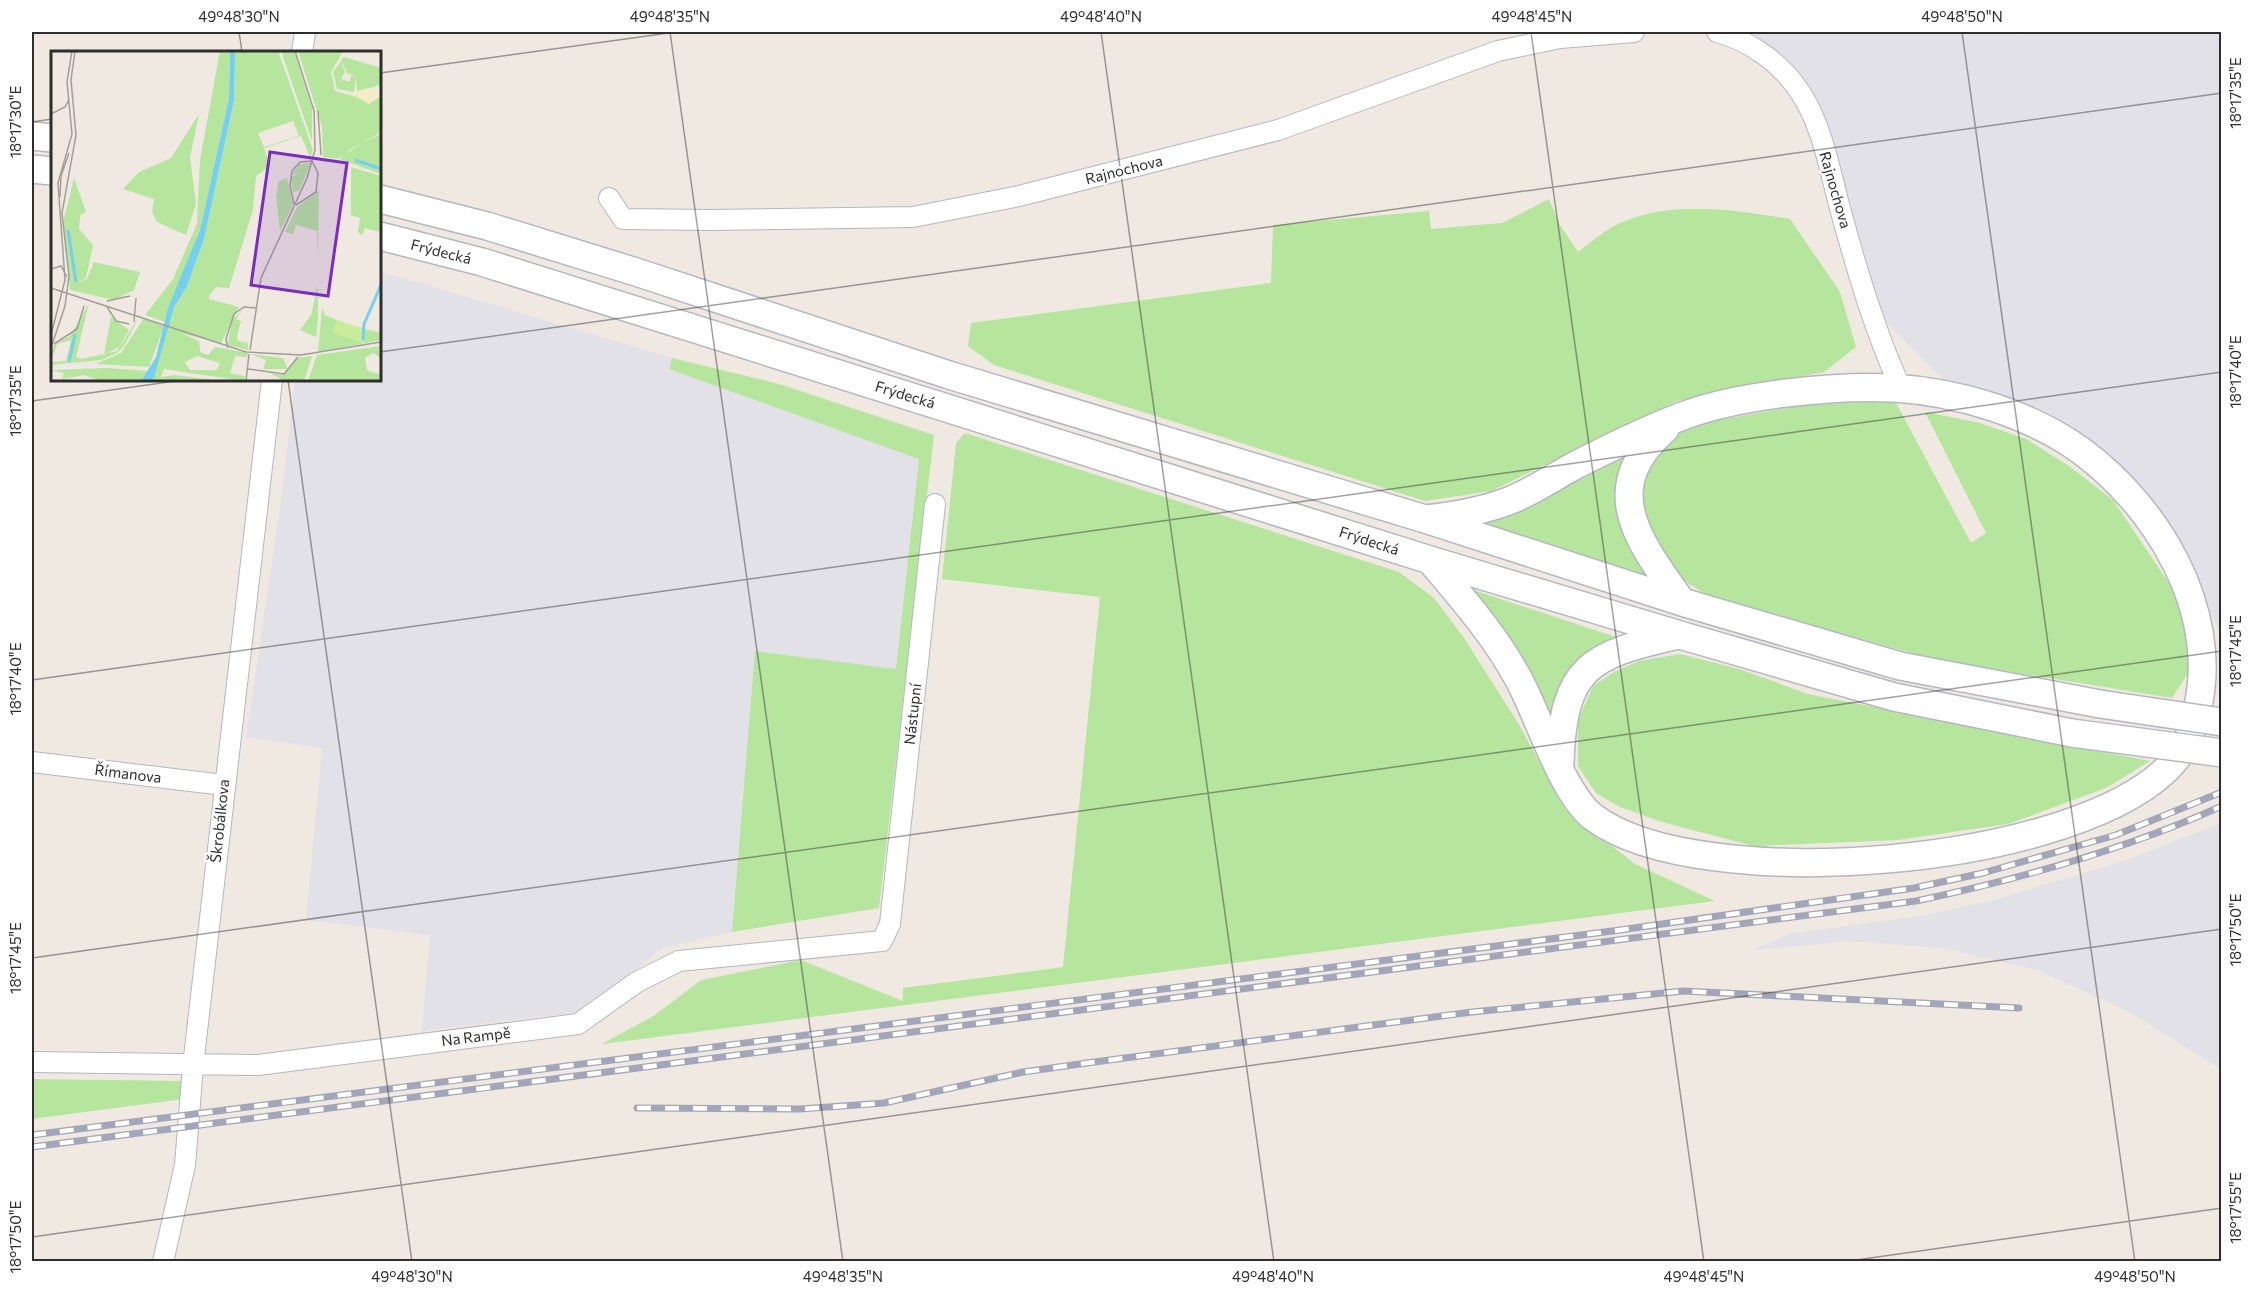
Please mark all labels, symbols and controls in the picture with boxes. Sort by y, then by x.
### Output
text: 49°48'30"N [198,7,280,25]
text: 49°48'35"N [630,7,710,25]
text: 49°48'40"N [1060,7,1142,25]
text: 49°48'45"N [1492,7,1572,25]
text: 49°48'50"N [1921,7,2003,25]
inset map [51,51,381,381]
text: 18°17'35"E [2226,57,2244,129]
text: 18°17'30"E [6,86,24,158]
street label: Rajnochova [1816,149,1856,230]
street label: Rajnochova [1083,151,1164,187]
street label: Frýdecká [409,235,473,267]
text: 18°17'40"E [2226,335,2244,409]
text: 18°17'35"E [6,365,24,437]
street label: Frýdecká [873,376,938,412]
street label: Frýdecká [1337,522,1402,558]
text: 18°17'45"E [2226,615,2244,687]
text: 18°17'40"E [6,642,24,716]
street label: Nástupní [900,681,924,746]
street label: Římanova [94,759,163,786]
street label: Škrobálkova [205,778,232,864]
text: 18°17'50"E [2226,894,2244,966]
text: 18°17'45"E [6,922,24,994]
street label: Na Rampě [440,1023,512,1049]
text: 18°17'55"E [2226,1172,2244,1244]
text: 18°17'50"E [6,1201,24,1273]
text: 49°48'30"N [371,1267,453,1285]
text: 49°48'35"N [803,1267,883,1285]
text: 49°48'40"N [1232,1267,1314,1285]
text: 49°48'45"N [1664,1267,1744,1285]
text: 49°48'50"N [2094,1267,2176,1285]

